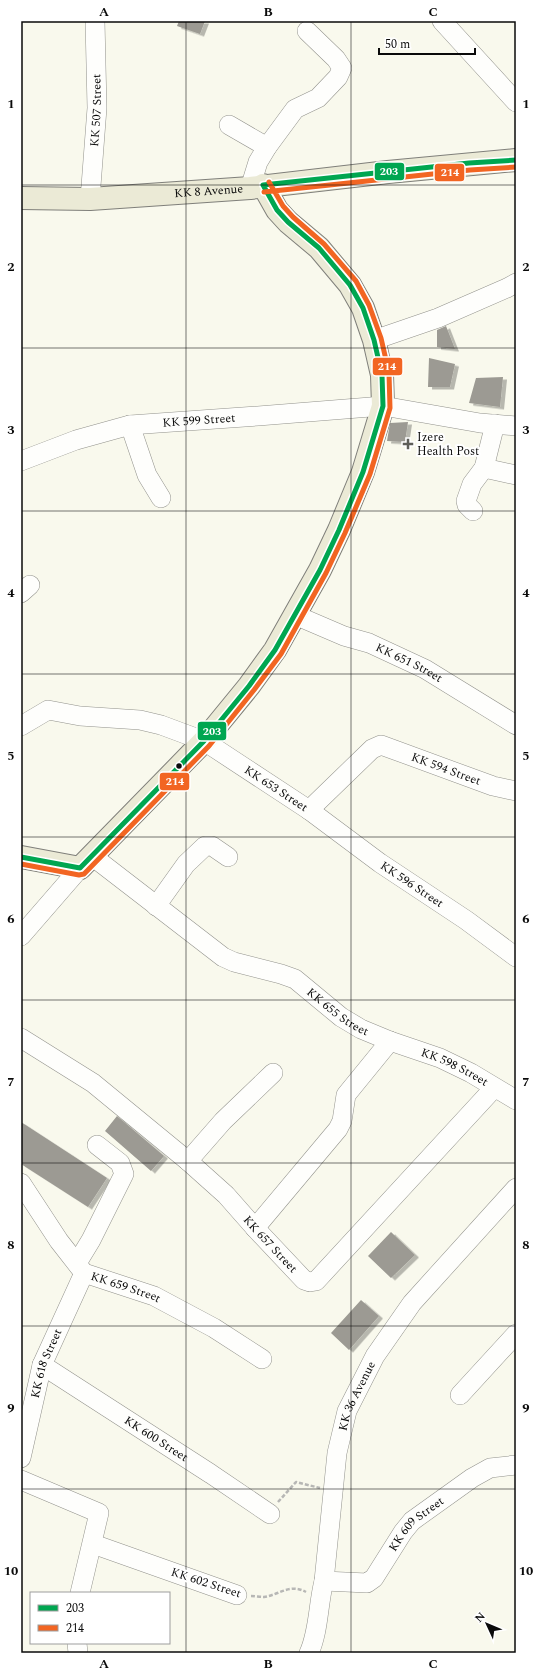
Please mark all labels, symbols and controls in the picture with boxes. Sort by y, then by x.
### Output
text: A [99,2,109,22]
text: B [263,2,273,22]
text: C [428,2,438,22]
scale bar [379,30,475,56]
text: 50 m [385,35,410,54]
street label: KK 507 Street [85,74,107,147]
text: 1 [7,94,15,114]
text: 1 [522,94,530,114]
line badge: 203 [374,162,405,181]
text: 203 [380,163,398,180]
line badge: 214 [434,163,465,182]
text: 214 [441,164,460,181]
street label: KK 8 Avenue [174,179,244,203]
text: 2 [7,257,15,277]
text: 2 [522,257,530,277]
line badge: 214 [372,357,403,376]
text: 214 [378,358,397,375]
street label: KK 599 Street [162,408,236,432]
text: 3 [7,420,15,440]
text: 3 [522,420,530,440]
place label: Izere Health Post [417,428,479,461]
marker: Izere Health Post [402,438,414,450]
text: 4 [7,583,15,603]
text: 4 [522,583,530,603]
street label: KK 651 Street [373,638,447,687]
line badge: 203 [197,721,227,741]
text: 203 [203,723,221,740]
text: 5 [7,746,15,766]
text: 5 [522,746,530,766]
street label: KK 594 Street [409,747,484,790]
unlabelled marker [174,761,184,771]
street label: KK 653 Street [241,761,312,816]
line badge: 214 [159,772,190,791]
text: 214 [166,773,185,790]
street label: KK 596 Street [376,856,448,912]
text: 6 [7,909,15,929]
text: 6 [522,909,530,929]
street label: KK 655 Street [303,983,372,1041]
street label: KK 598 Street [418,1043,492,1091]
text: 7 [7,1072,15,1092]
text: 7 [522,1072,530,1092]
street label: KK 657 Street [239,1211,302,1277]
text: 8 [7,1235,15,1255]
text: 8 [522,1235,530,1255]
street label: KK 659 Street [88,1266,164,1308]
street label: KK 618 Street [25,1325,67,1400]
street label: KK 36 Avenue [333,1358,380,1433]
text: 9 [7,1398,15,1418]
text: 9 [522,1398,530,1418]
street label: KK 600 Street [121,1411,192,1466]
street label: KK 609 Street [384,1492,448,1555]
text: 10 [4,1561,18,1581]
text: 10 [519,1561,533,1581]
street label: KK 602 Street [168,1563,244,1603]
legend [30,1592,170,1644]
text: 203 [66,1599,84,1618]
north arrow [467,1604,507,1644]
text: N [471,1608,489,1627]
text: 214 [66,1619,84,1638]
text: A [99,1654,109,1674]
text: B [263,1654,273,1674]
text: C [428,1654,438,1674]

